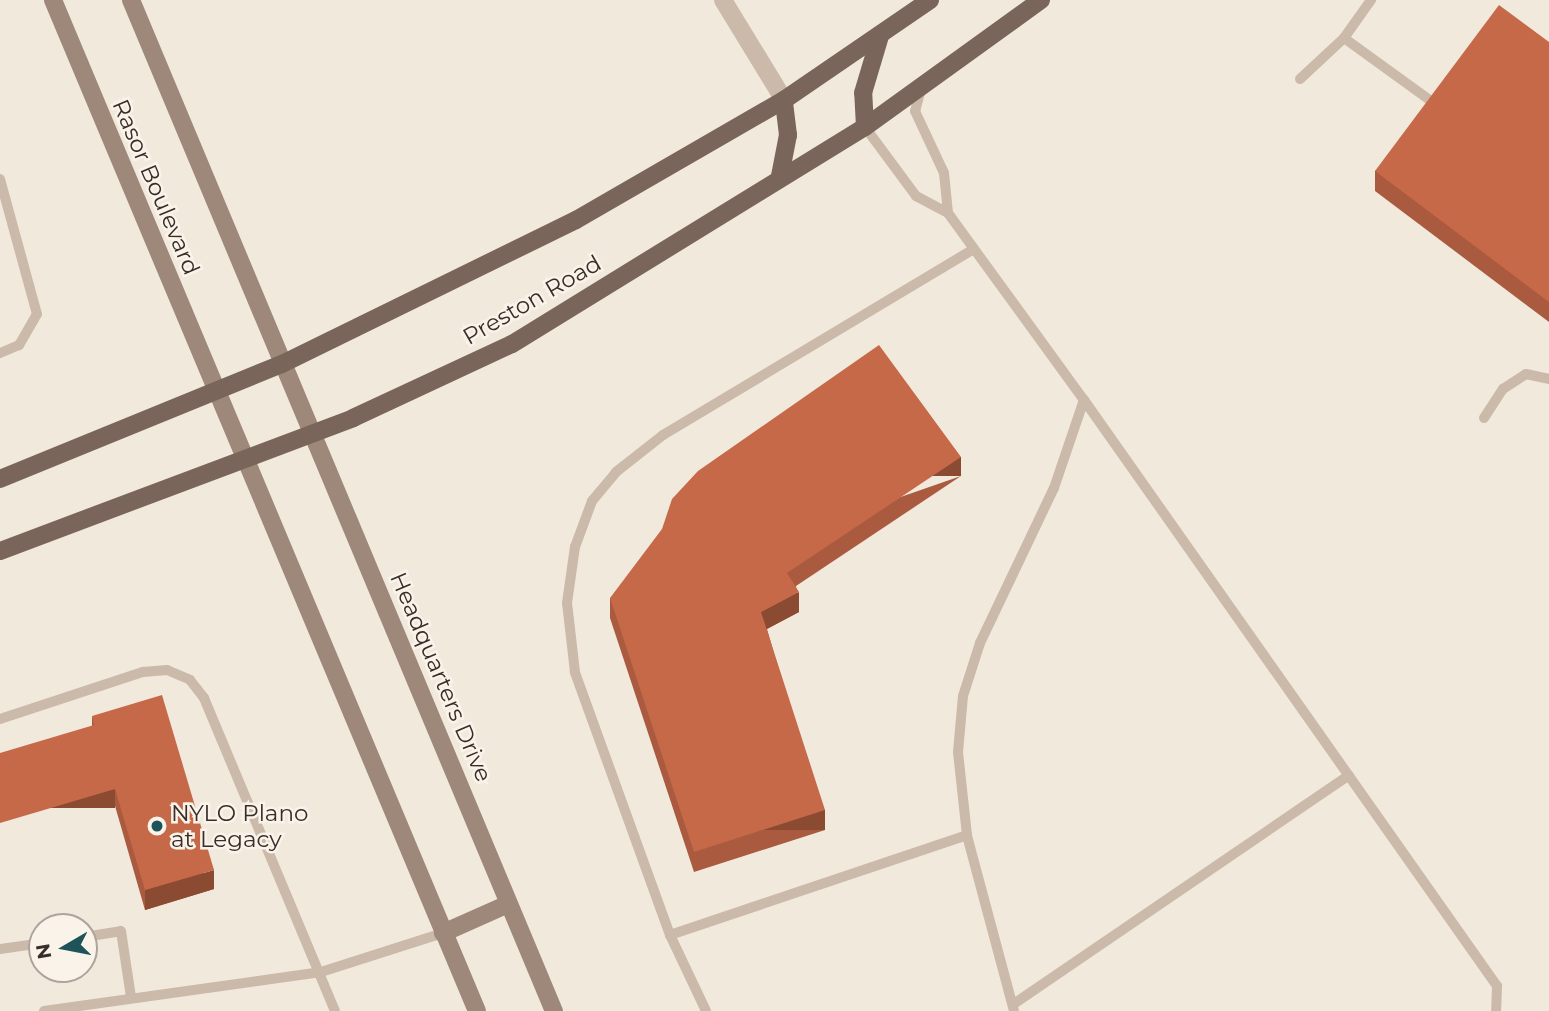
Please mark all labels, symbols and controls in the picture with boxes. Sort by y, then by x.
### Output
street label: Rasor Boulevard [107,95,205,279]
street label: Preston Road [458,249,606,351]
street label: Headquarters Drive [384,568,498,786]
place label: NYLO Plano at Legacy [171,799,308,853]
marker: NYLO Plano at Legacy [149,818,165,834]
north arrow [28,913,98,983]
text: N [31,942,56,961]

